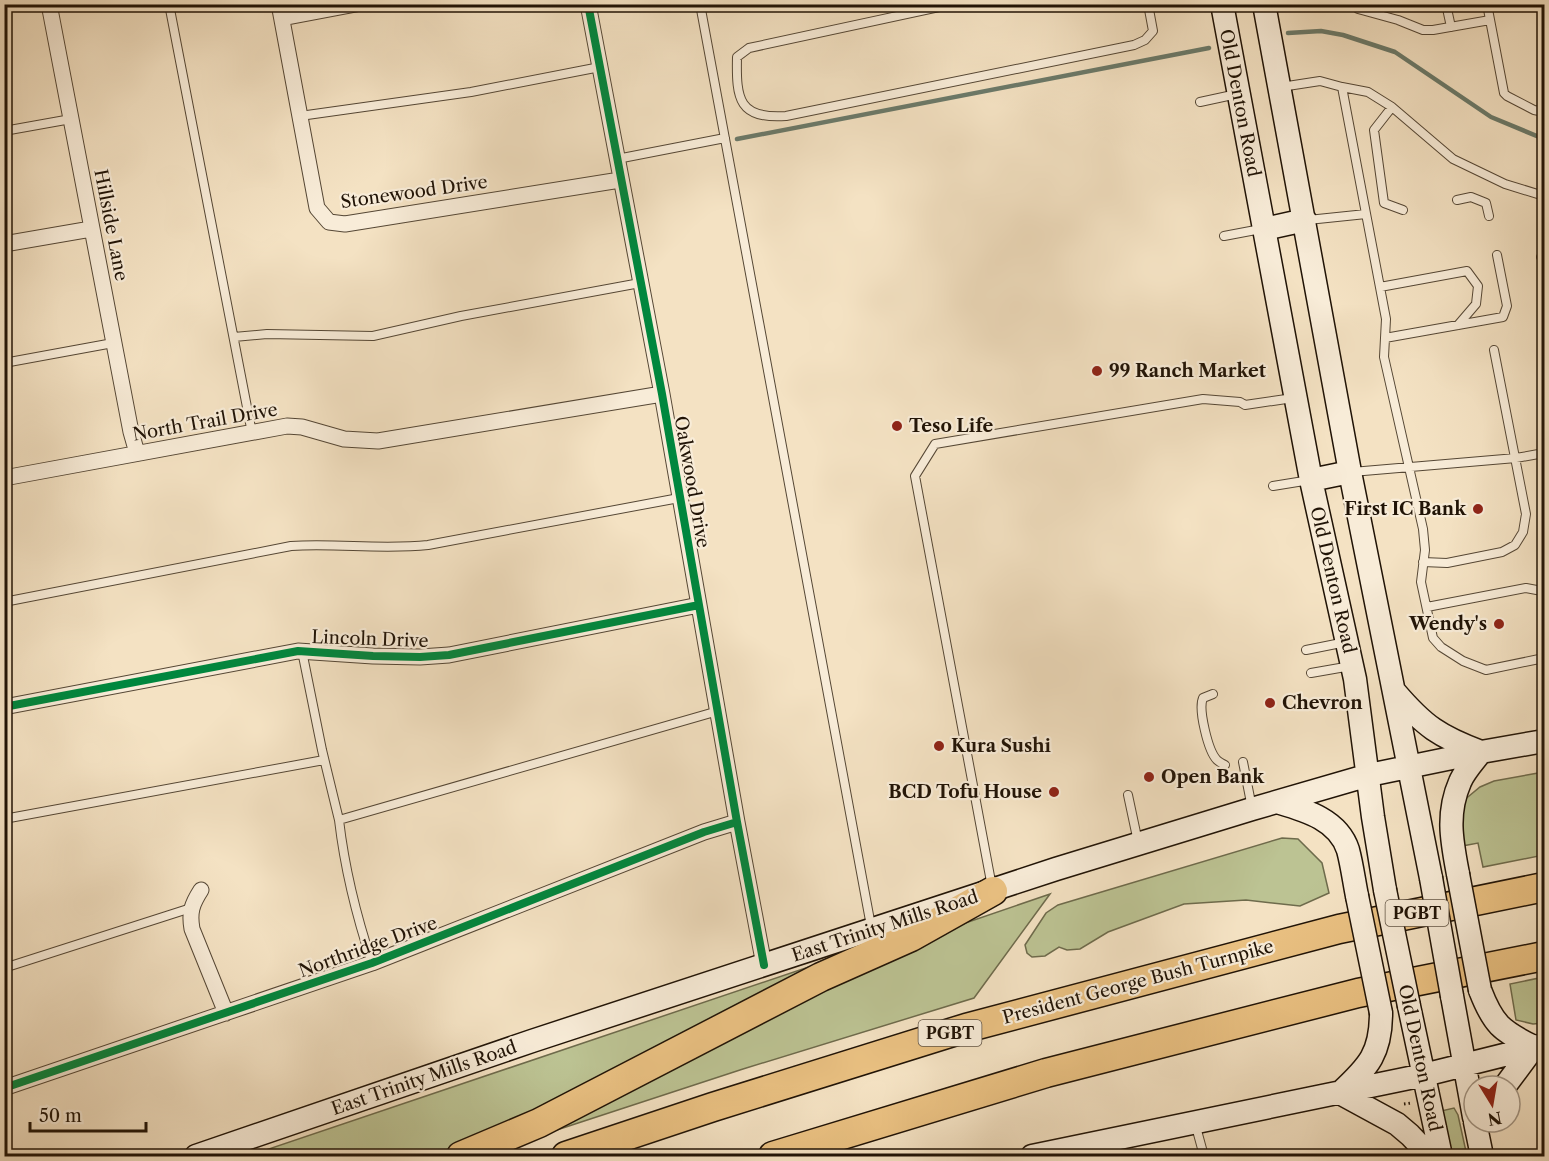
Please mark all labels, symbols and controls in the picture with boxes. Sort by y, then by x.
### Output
street label: Old Denton Road [1215,27,1265,179]
street label: Hillside Lane [89,167,133,283]
street label: Stonewood Drive [339,171,489,213]
place label: 99 Ranch Market [1109,360,1267,382]
marker: 99 Ranch Market [1090,364,1104,378]
street label: North Trail Drive [131,398,279,446]
street label: Oakwood Drive [670,414,714,550]
place label: Teso Life [909,415,993,437]
marker: Teso Life [890,419,904,433]
place label: First IC Bank [1344,498,1467,520]
marker: First IC Bank [1471,502,1485,516]
street label: Old Denton Road [1305,505,1361,656]
place label: Wendy's [1408,613,1487,635]
marker: Wendy's [1492,617,1506,631]
street label: Lincoln Drive [311,626,429,652]
place label: Chevron [1282,692,1363,714]
marker: Chevron [1263,696,1277,710]
place label: Kura Sushi [951,735,1052,757]
marker: Kura Sushi [932,739,946,753]
place label: Open Bank [1161,766,1265,788]
marker: Open Bank [1142,770,1156,784]
place label: BCD Tofu House [888,781,1042,803]
marker: BCD Tofu House [1047,785,1061,799]
street label: East Trinity Mills Road [789,885,981,967]
road number: PGBT [1386,900,1448,926]
street label: Northridge Drive [296,912,440,982]
street label: President George Bush Turnpike [1000,935,1276,1029]
street label: Old Denton Road [1394,982,1446,1134]
road number: PGBT [918,1020,982,1046]
street label: East Trinity Mills Road [328,1036,520,1120]
north arrow [1462,1074,1522,1134]
scale bar [30,1095,146,1133]
text: 50 m [39,1105,82,1127]
text: N [1486,1108,1504,1130]

